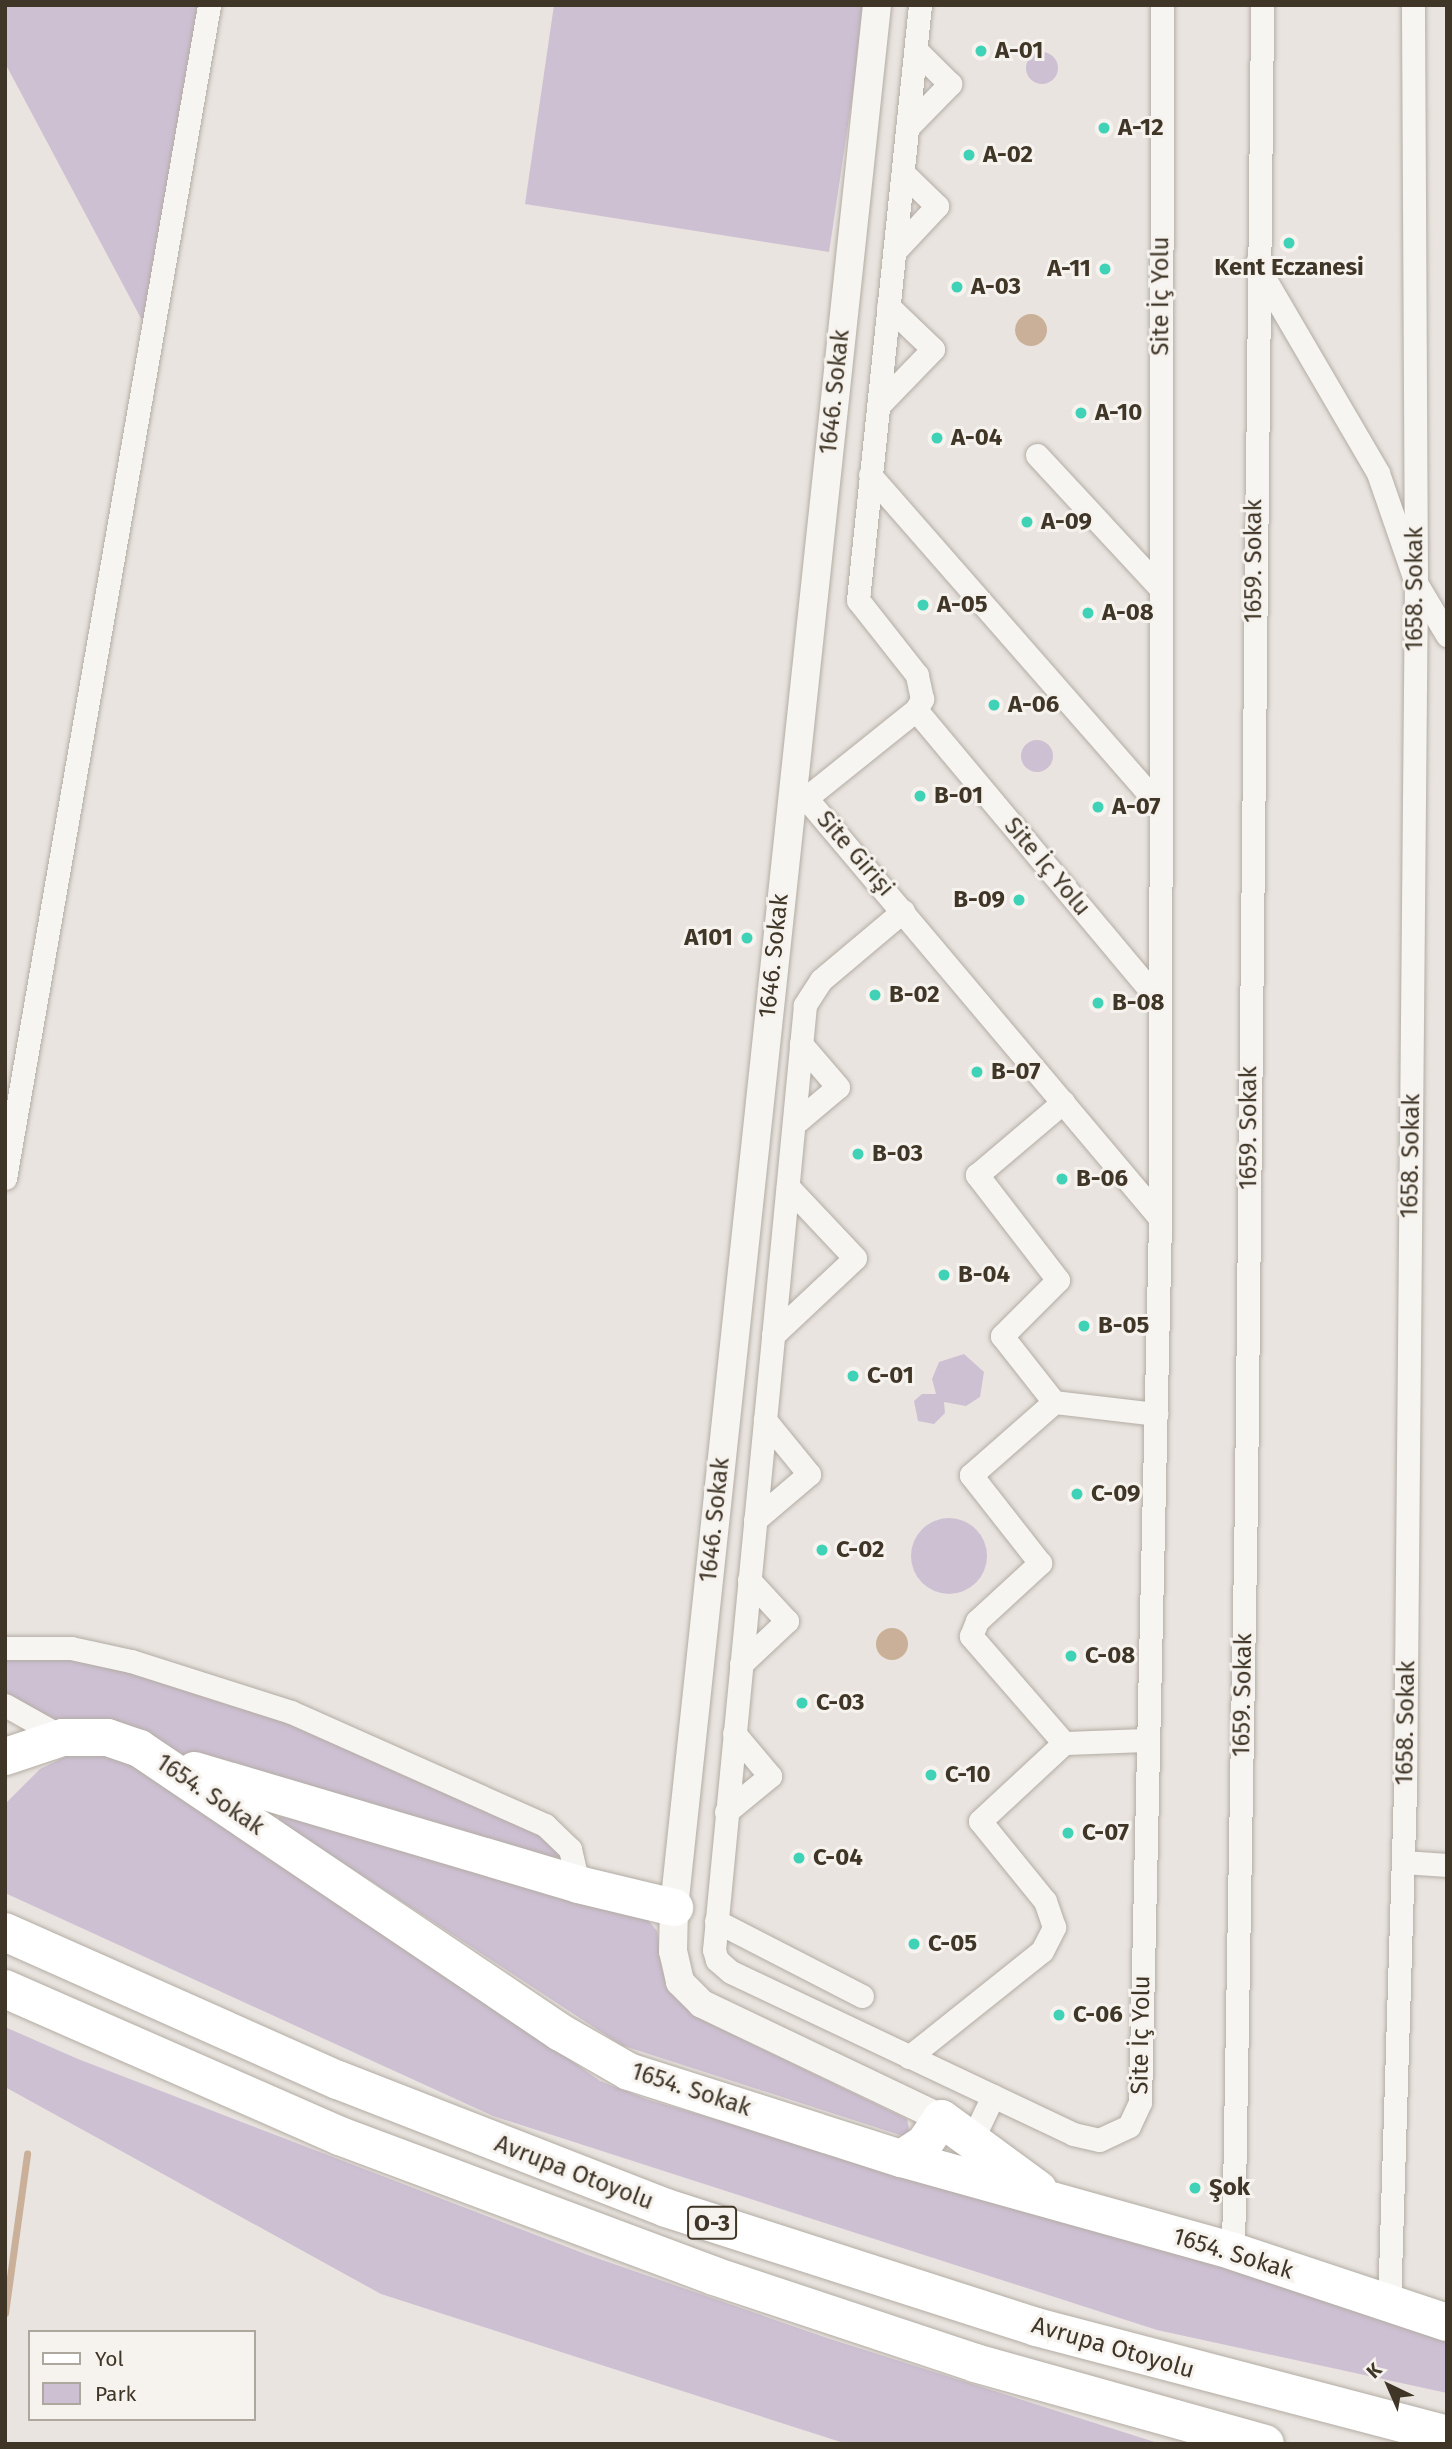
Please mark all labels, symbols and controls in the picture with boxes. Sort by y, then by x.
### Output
place label: A-01 [995,37,1043,65]
marker: A-01 [973,43,989,59]
place label: A-12 [1118,114,1164,142]
marker: A-12 [1096,120,1112,136]
place label: A-02 [983,141,1033,169]
marker: A-02 [961,147,977,163]
marker: Kent Eczanesi [1281,235,1297,251]
street label: Site İç Yolu [1147,236,1175,356]
place label: Kent Eczanesi [1214,254,1364,282]
place label: A-11 [1047,255,1091,283]
marker: A-11 [1097,261,1113,277]
place label: A-03 [971,273,1021,301]
marker: A-03 [949,279,965,295]
street label: 1646. Sokak [814,328,856,456]
place label: A-10 [1095,399,1142,427]
marker: A-10 [1073,405,1089,421]
place label: A-04 [951,424,1002,452]
marker: A-04 [929,430,945,446]
street label: 1659. Sokak [1240,499,1268,623]
place label: A-09 [1041,508,1092,536]
marker: A-09 [1019,514,1035,530]
street label: 1658. Sokak [1401,527,1429,651]
place label: A-05 [937,591,988,619]
marker: A-05 [915,597,931,613]
place label: A-08 [1102,599,1154,627]
marker: A-08 [1080,605,1096,621]
place label: A-06 [1008,691,1059,719]
marker: A-06 [986,697,1002,713]
place label: B-01 [934,782,983,810]
marker: B-01 [912,788,928,804]
place label: A-07 [1112,793,1160,821]
marker: A-07 [1090,799,1106,815]
street label: Site Girişi [810,805,900,903]
street label: Site İç Yolu [998,812,1096,922]
place label: B-09 [953,886,1005,914]
street label: 1646. Sokak [753,892,795,1020]
marker: B-09 [1011,892,1027,908]
place label: A101 [684,924,733,952]
marker: A101 [739,930,755,946]
place label: B-02 [889,981,940,1009]
marker: B-02 [867,987,883,1003]
place label: B-08 [1112,989,1165,1017]
marker: B-08 [1090,995,1106,1011]
place label: B-07 [991,1058,1040,1086]
marker: B-07 [969,1064,985,1080]
street label: 1659. Sokak [1235,1066,1263,1190]
street label: 1658. Sokak [1396,1093,1426,1219]
place label: B-03 [872,1140,923,1168]
marker: B-03 [850,1146,866,1162]
place label: B-06 [1076,1165,1128,1193]
marker: B-06 [1054,1171,1070,1187]
place label: B-04 [958,1261,1010,1289]
marker: B-04 [936,1267,952,1283]
place label: B-05 [1098,1312,1149,1340]
marker: B-05 [1076,1318,1092,1334]
place label: C-01 [867,1362,914,1390]
marker: C-01 [845,1368,861,1384]
street label: 1646. Sokak [694,1456,736,1584]
place label: C-09 [1091,1480,1140,1508]
marker: C-09 [1069,1486,1085,1502]
place label: C-02 [836,1536,884,1564]
marker: C-02 [814,1542,830,1558]
street label: 1659. Sokak [1228,1633,1258,1757]
place label: C-08 [1085,1642,1135,1670]
marker: C-08 [1063,1648,1079,1664]
street label: 1658. Sokak [1391,1660,1421,1786]
place label: C-03 [816,1689,864,1717]
marker: C-03 [794,1695,810,1711]
street label: 1654. Sokak [150,1748,270,1842]
place label: C-10 [945,1761,991,1789]
marker: C-10 [923,1767,939,1783]
place label: C-07 [1082,1819,1129,1847]
marker: C-07 [1060,1825,1076,1841]
place label: C-04 [813,1844,863,1872]
marker: C-04 [791,1850,807,1866]
place label: C-05 [928,1930,977,1958]
marker: C-05 [906,1936,922,1952]
street label: Site İç Yolu [1126,1975,1156,2095]
place label: C-06 [1073,2001,1123,2029]
marker: C-06 [1051,2007,1067,2023]
street label: 1654. Sokak [627,2057,755,2123]
street label: Avrupa Otoyolu [491,2129,657,2217]
place label: Şok [1209,2174,1250,2202]
marker: Şok [1187,2180,1203,2196]
road number: O-3 [686,2204,738,2242]
street label: 1654. Sokak [1169,2222,1297,2286]
street label: Avrupa Otoyolu [1028,2311,1198,2385]
legend [28,2330,256,2421]
text: Yol [95,2346,124,2372]
north arrow [1354,2351,1424,2421]
text: K [1362,2358,1386,2383]
text: Park [95,2381,136,2407]

